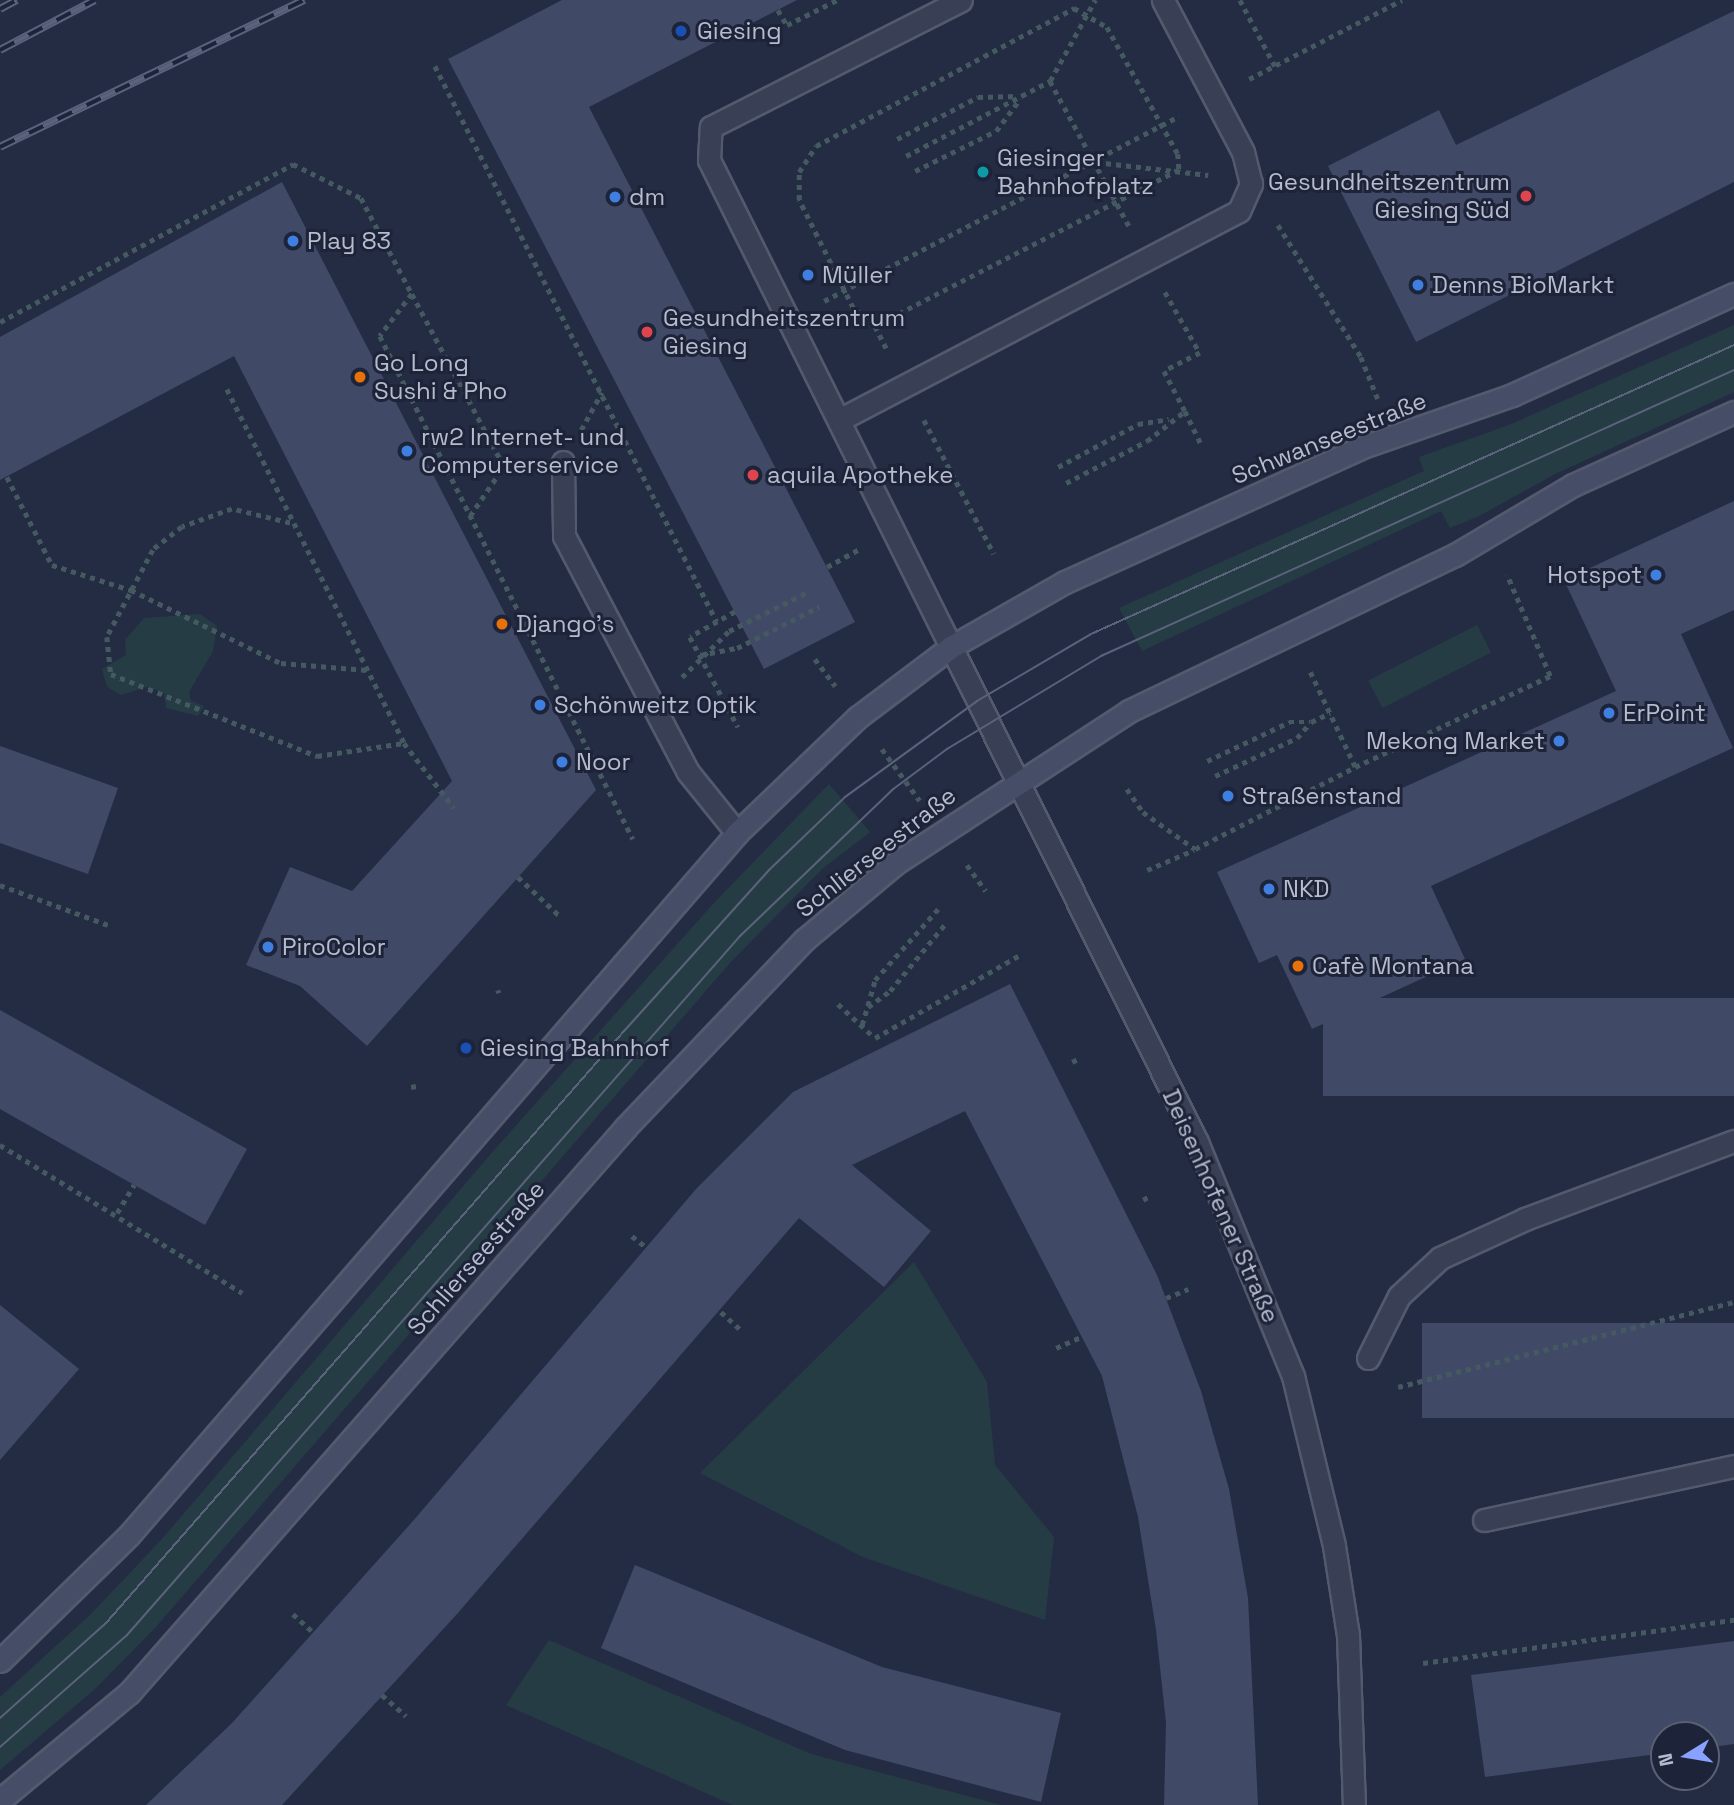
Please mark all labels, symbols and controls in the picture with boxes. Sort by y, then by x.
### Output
place label: Giesing [697,17,782,45]
marker: Giesing [671,21,691,41]
place label: Giesinger Bahnhofplatz [997,144,1154,200]
marker: Giesinger Bahnhofplatz [975,164,991,180]
place label: Gesundheitszentrum Giesing Süd [1268,168,1510,224]
place label: dm [629,183,665,211]
marker: Gesundheitszentrum Giesing Süd [1516,186,1536,206]
marker: dm [607,189,623,205]
place label: Play 83 [307,227,391,255]
marker: Play 83 [285,233,301,249]
place label: Müller [822,261,892,289]
marker: Müller [800,267,816,283]
place label: Denns BioMarkt [1432,271,1614,299]
marker: Denns BioMarkt [1410,277,1426,293]
place label: Gesundheitszentrum Giesing [663,304,905,360]
marker: Gesundheitszentrum Giesing [637,322,657,342]
place label: Go Long Sushi & Pho [374,349,507,405]
marker: Go Long Sushi & Pho [352,369,368,385]
street label: Schwanseestraße [1227,386,1431,490]
place label: rw2 Internet- und Computerservice [421,423,625,479]
marker: rw2 Internet- und Computerservice [399,443,415,459]
place label: aquila Apotheke [767,461,954,489]
marker: aquila Apotheke [745,467,761,483]
place label: Hotspot [1547,561,1642,589]
marker: Hotspot [1648,567,1664,583]
place label: Django's [516,610,614,638]
marker: Django's [494,616,510,632]
place label: Schönweitz Optik [554,691,757,719]
marker: Schönweitz Optik [532,697,548,713]
place label: ErPoint [1623,699,1706,727]
marker: ErPoint [1601,705,1617,721]
place label: Mekong Market [1366,727,1545,755]
marker: Mekong Market [1551,733,1567,749]
place label: Noor [576,748,631,776]
marker: Noor [554,754,570,770]
street label: Schlierseestraße [790,781,962,923]
place label: Straßenstand [1242,782,1401,810]
marker: Straßenstand [1220,788,1236,804]
place label: NKD [1283,875,1329,903]
marker: NKD [1261,881,1277,897]
place label: PiroColor [282,933,386,961]
marker: PiroColor [260,939,276,955]
place label: Cafè Montana [1312,952,1474,980]
marker: Cafè Montana [1290,958,1306,974]
place label: Giesing Bahnhof [480,1034,670,1062]
marker: Giesing Bahnhof [458,1040,474,1056]
street label: Deisenhofener Straße [1156,1085,1286,1327]
street label: Schlierseestraße [401,1175,551,1341]
north arrow [1650,1721,1720,1791]
text: N [1652,1751,1679,1768]

